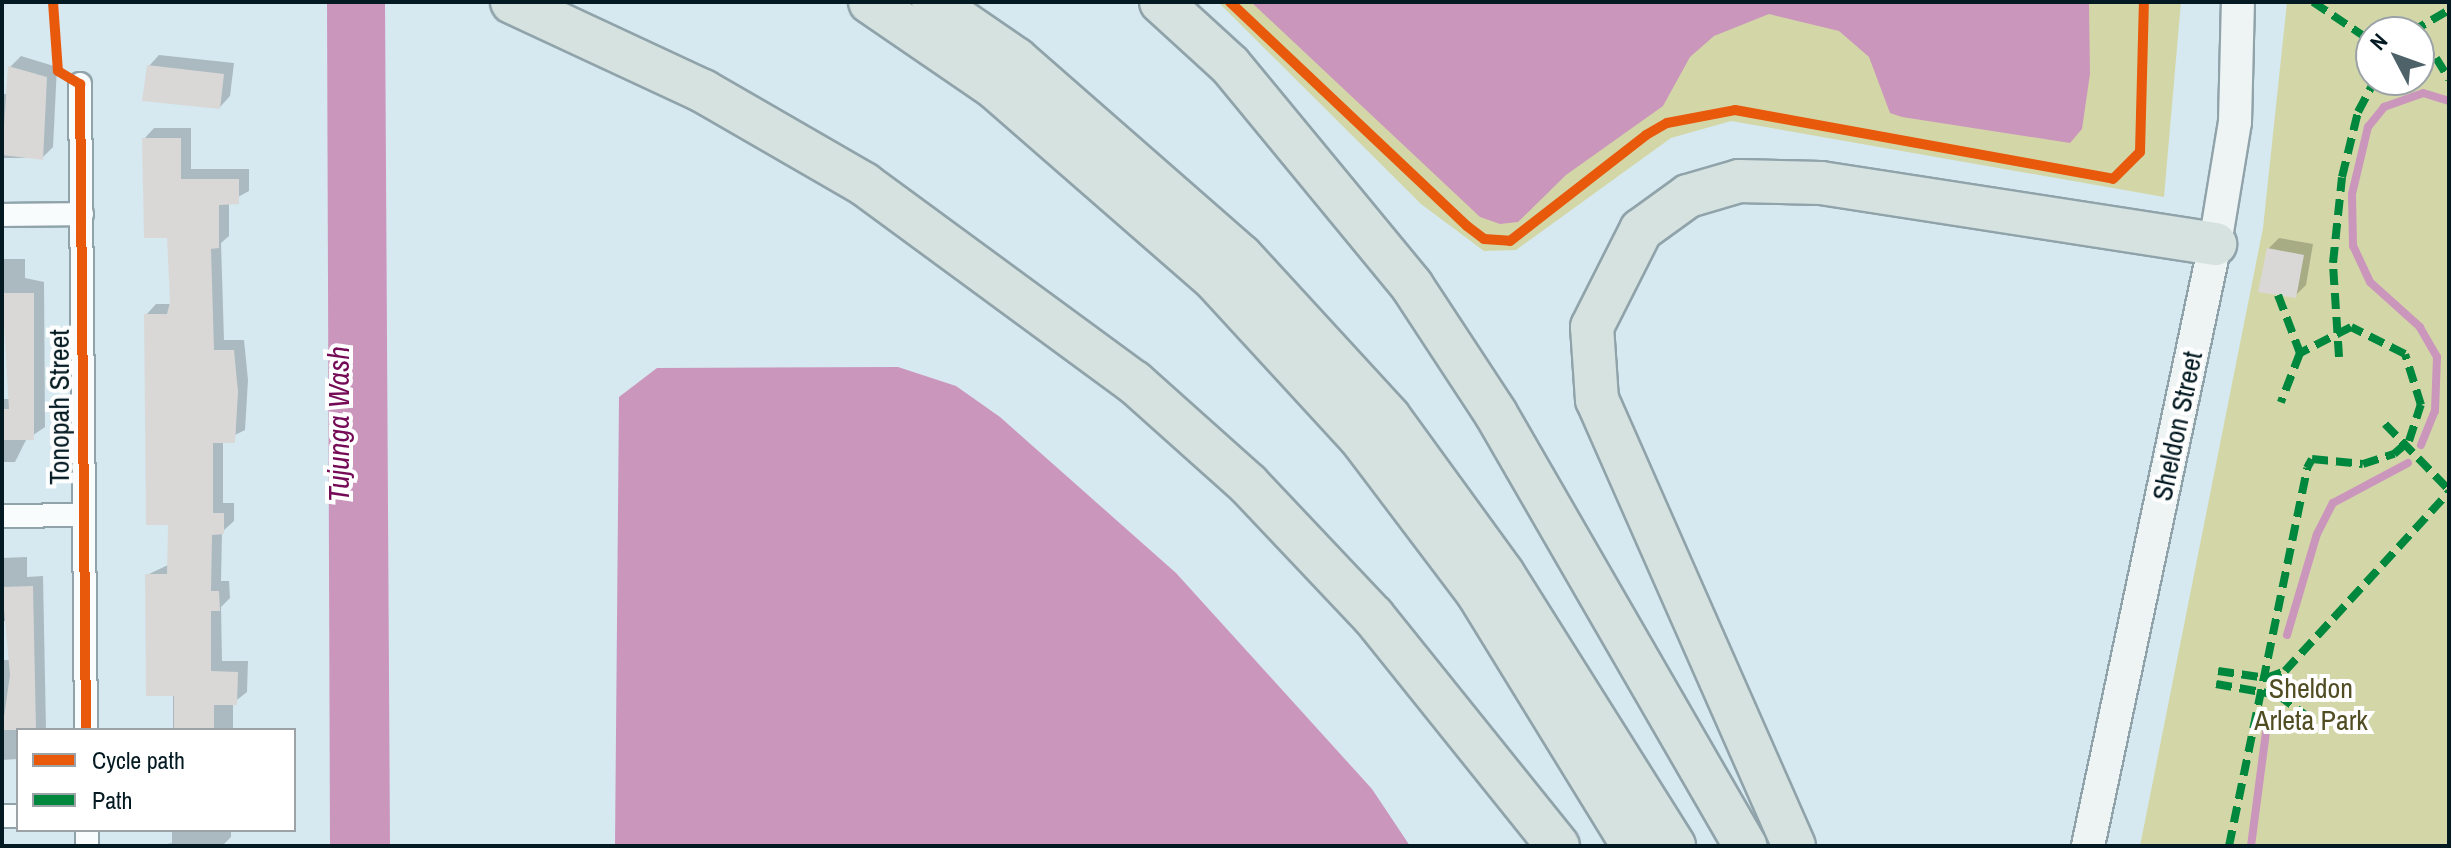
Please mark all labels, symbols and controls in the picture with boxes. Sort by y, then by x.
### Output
north arrow [2355,16,2435,96]
text: N [2363,27,2394,56]
street label: Tonopah Street [42,329,76,485]
water label: Tujunga Wash [320,346,356,502]
street label: Sheldon Street [2145,348,2209,504]
park label: Sheldon Arleta Park [2254,671,2368,737]
legend [16,728,296,832]
text: Cycle path [92,744,185,776]
text: Path [92,784,133,816]

